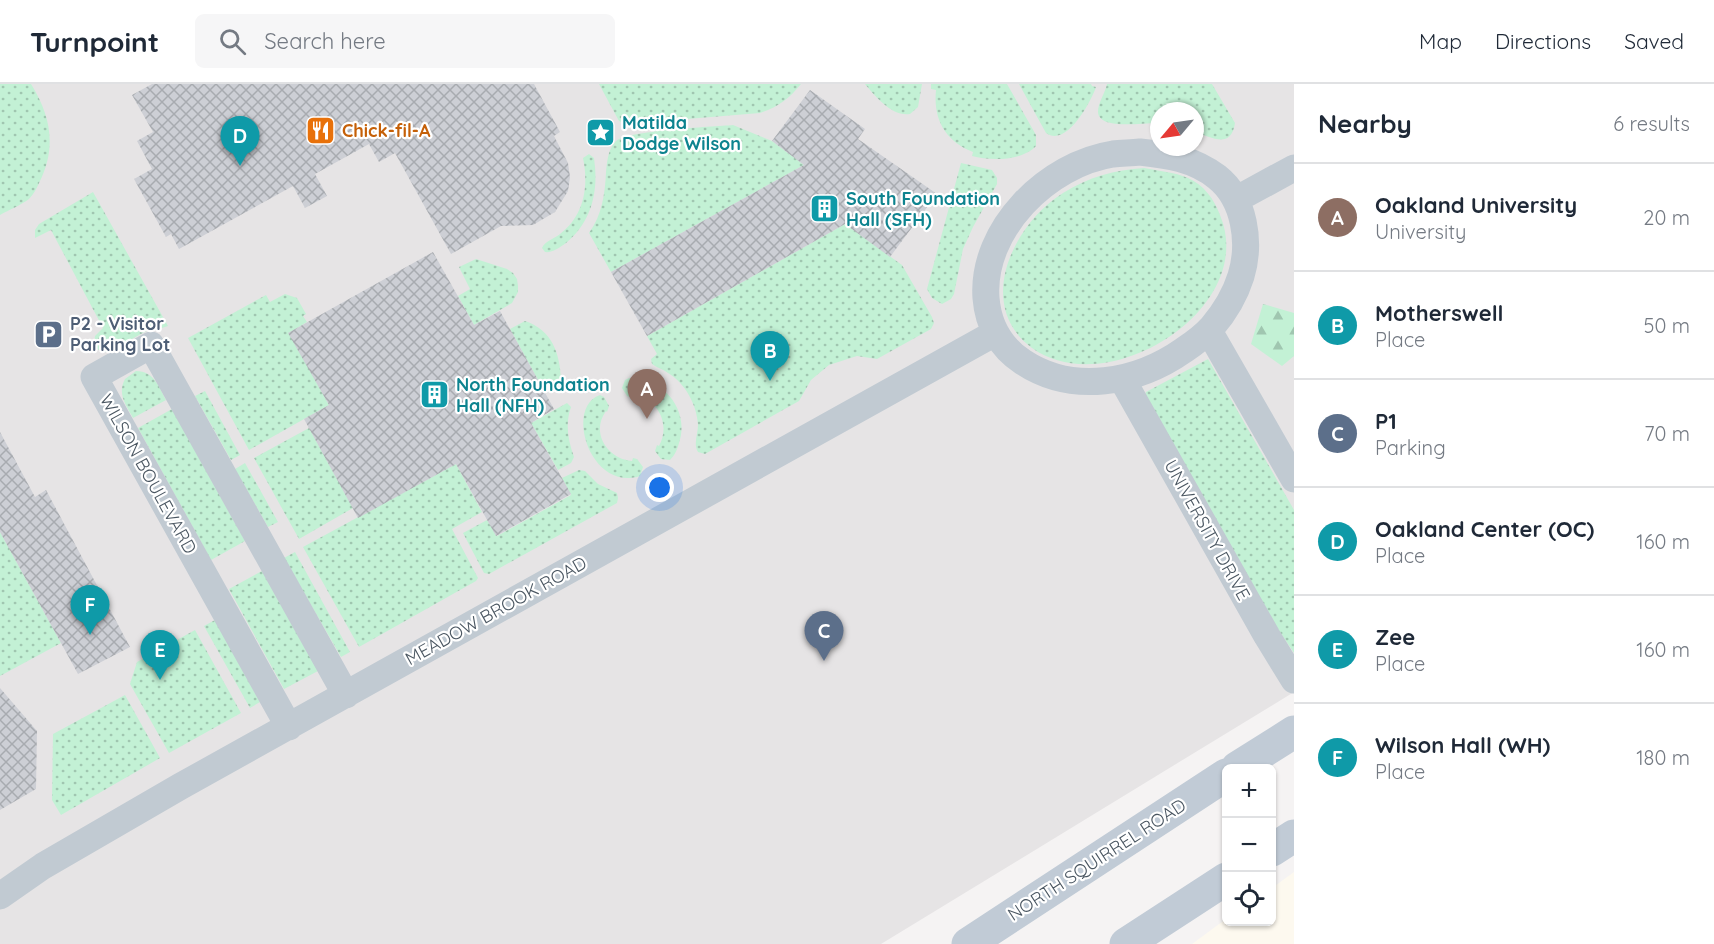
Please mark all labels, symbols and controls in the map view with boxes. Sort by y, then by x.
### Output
search box [195,14,615,68]
text: Turnpoint [30,24,159,59]
icon: search [216,25,249,58]
text: Search here [264,27,386,55]
text: Map [1419,28,1462,54]
text: Directions [1495,28,1591,54]
text: Saved [1624,28,1684,54]
north arrow [1150,102,1204,156]
text: Nearby [1318,107,1412,140]
place label: Matilda Dodge Wilson [622,111,741,155]
text: 6 results [1613,111,1690,136]
restaurant icon: Chick-fil-A [305,115,337,147]
pin: D [220,116,260,166]
place icon: Matilda Dodge Wilson [585,117,617,149]
place label: Chick-fil-A [342,119,431,142]
place label: South Foundation Hall (SFH) [846,187,1000,231]
text: Oakland University [1375,191,1577,219]
building icon: South Foundation Hall (SFH) [809,193,841,225]
text: A [1331,205,1344,230]
text: 20 m [1643,205,1690,230]
text: University [1375,219,1466,244]
text: Motherswell [1375,299,1504,327]
place label: P2 - Visitor Parking Lot [70,312,170,356]
text: B [1331,313,1344,338]
text: 50 m [1644,313,1690,338]
parking icon: P2 - Visitor Parking Lot [33,318,65,350]
text: Place [1375,327,1425,352]
pin: B [750,332,790,381]
pin: A [628,370,666,419]
place label: North Foundation Hall (NFH) [456,373,610,417]
building icon: North Foundation Hall (NFH) [419,379,451,411]
street label: WILSON BOULEVARD [95,390,202,558]
text: P1 [1375,407,1397,435]
text: C [1331,421,1344,446]
text: 70 m [1644,421,1690,446]
text: Parking [1375,435,1446,460]
street label: UNIVERSITY DRIVE [1159,456,1256,604]
your location [645,473,674,502]
text: Oakland Center (OC) [1375,515,1594,543]
text: D [1330,529,1345,554]
text: 160 m [1636,529,1690,554]
text: Place [1375,543,1425,568]
street label: MEADOW BROOK ROAD [401,551,591,670]
pin: F [70,586,110,635]
pin: C [804,612,844,661]
text: Zee [1375,623,1415,651]
pin: E [140,630,180,680]
text: E [1332,637,1343,662]
text: 160 m [1636,637,1690,662]
text: Place [1375,651,1425,676]
text: Wilson Hall (WH) [1375,731,1550,759]
text: F [1332,745,1343,770]
text: 180 m [1636,745,1690,770]
text: Place [1375,759,1425,784]
map controls [1222,764,1276,926]
button: + [1222,764,1276,818]
street label: NORTH SQUIRREL ROAD [1003,793,1190,926]
button: − [1222,818,1276,872]
button: locate [1222,872,1276,926]

